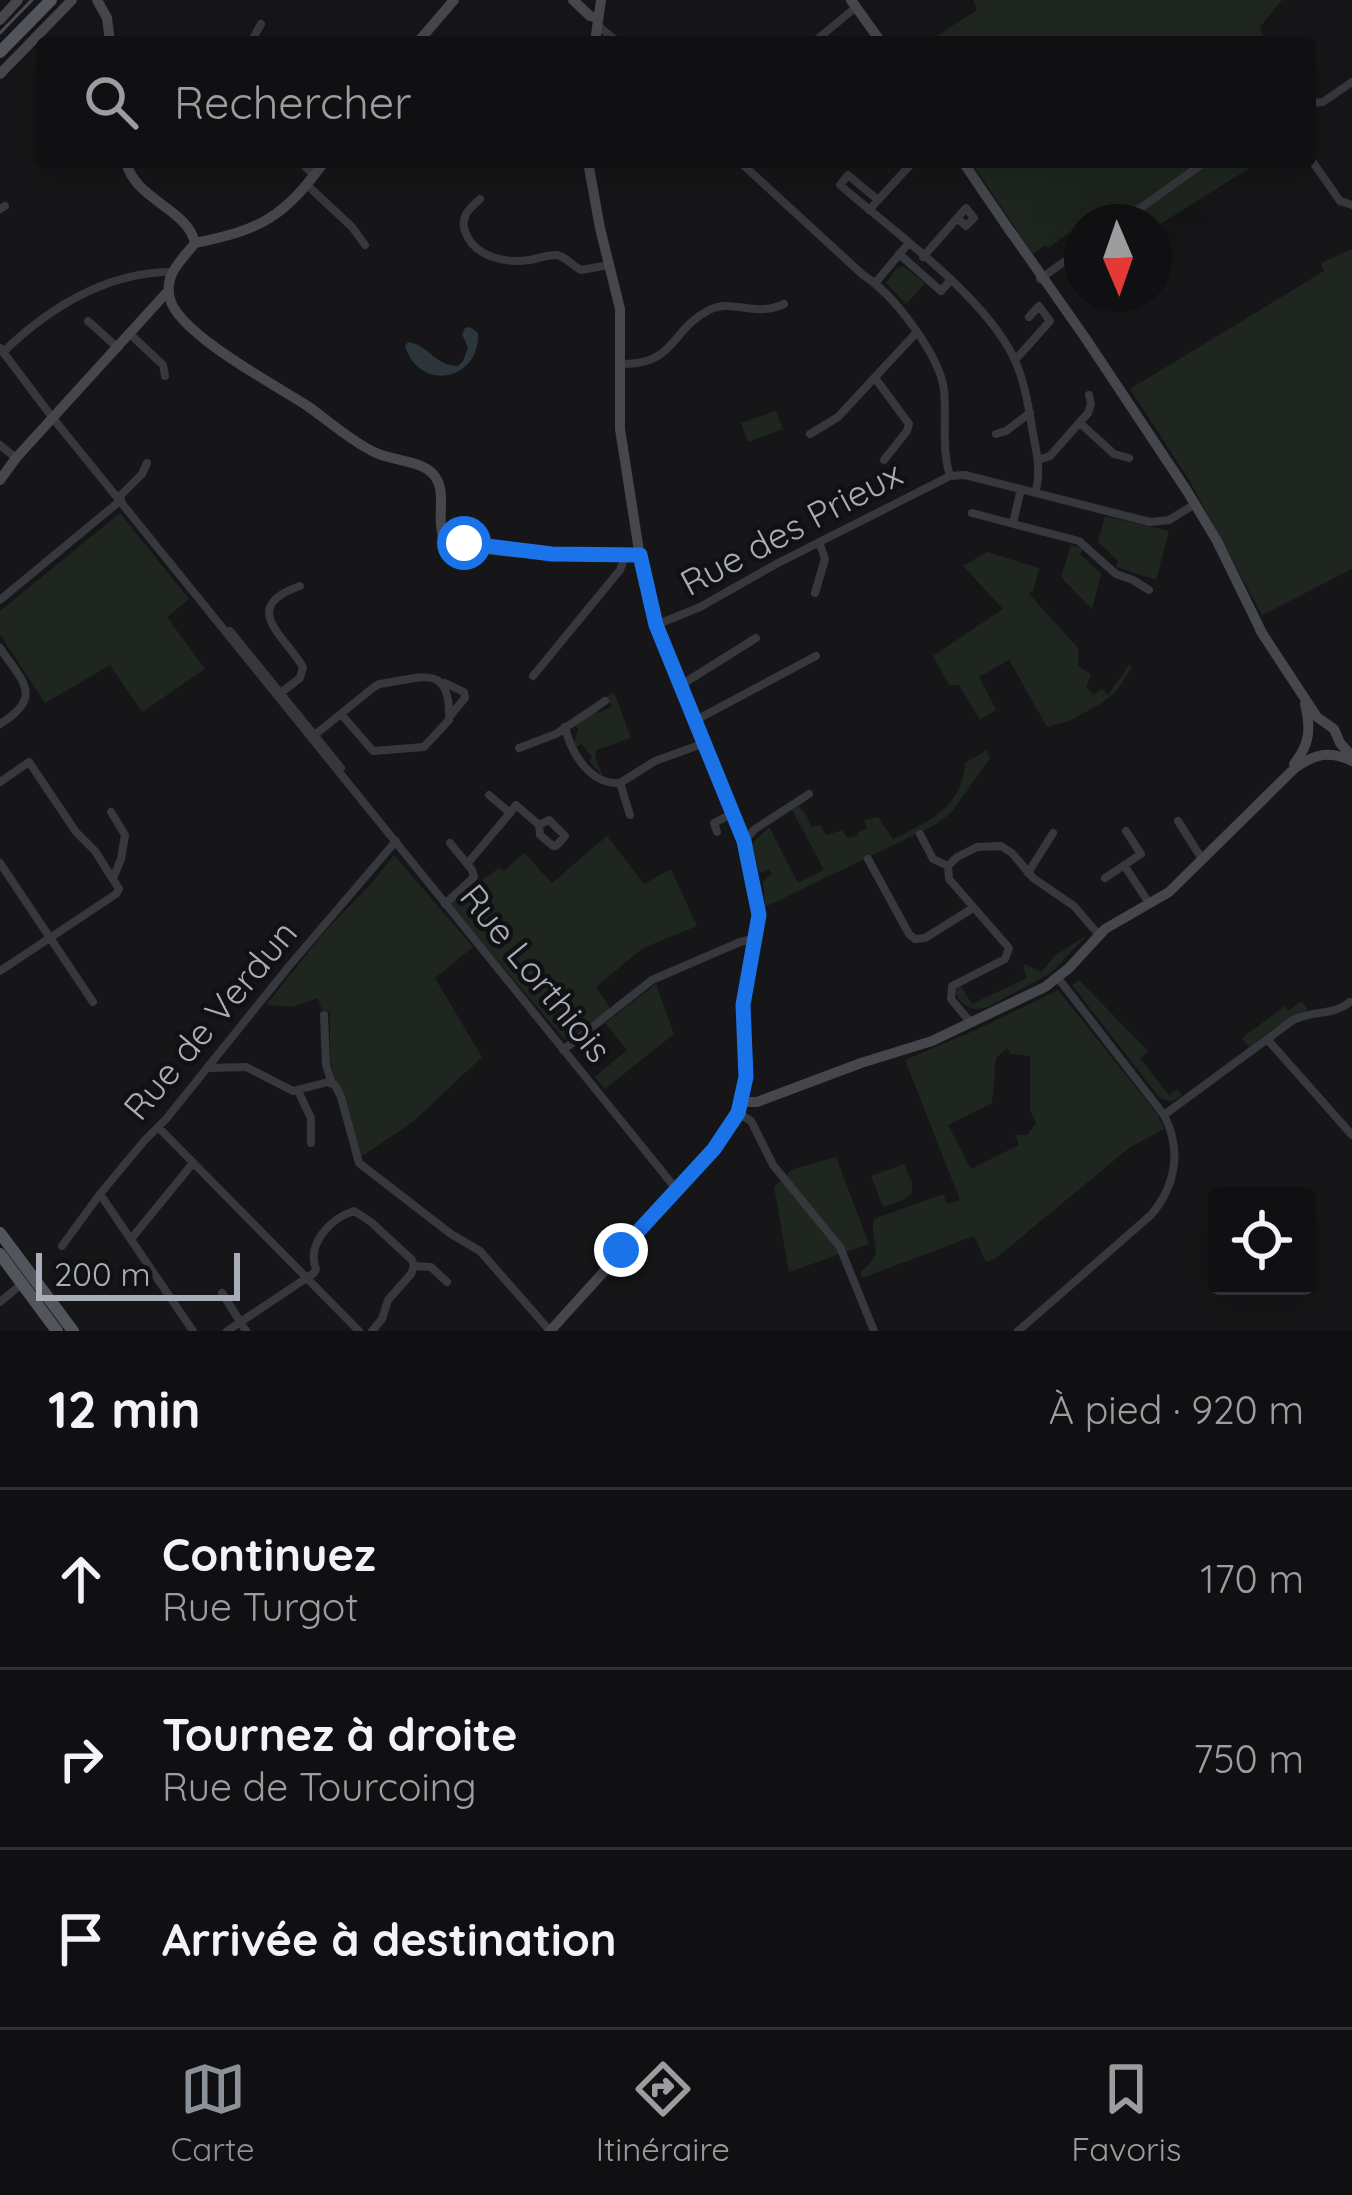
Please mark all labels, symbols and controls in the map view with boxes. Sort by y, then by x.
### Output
search box [36,36,1316,168]
icon: search [78,69,144,135]
text: Rechercher [174,74,412,130]
north arrow [1064,204,1172,312]
street label: Rue des Prieux [672,450,909,605]
route start [437,516,491,570]
street label: Rue Lorthiois [451,875,622,1071]
street label: Rue de Verdun [113,911,306,1129]
map controls [1208,1187,1316,1295]
button: locate [1208,1187,1316,1295]
route end [594,1223,648,1277]
scale bar [36,1247,240,1300]
text: 200 m [54,1253,151,1294]
text: 12 min [48,1377,201,1441]
text: À pied · 920 m [1049,1385,1304,1434]
text: Continuez [162,1526,376,1582]
icon: ahead [48,1546,114,1612]
text: 170 m [1200,1554,1304,1603]
text: Rue Turgot [162,1582,358,1631]
text: Tournez à droite [162,1706,518,1762]
icon: right [48,1726,114,1792]
text: 750 m [1193,1734,1304,1783]
text: Rue de Tourcoing [162,1762,477,1811]
icon: arrive [48,1906,114,1972]
text: Arrivée à destination [162,1911,617,1967]
tab: Carte [171,2056,255,2169]
tab: Itinéraire [596,2056,730,2169]
tab: Favoris [1071,2056,1181,2169]

